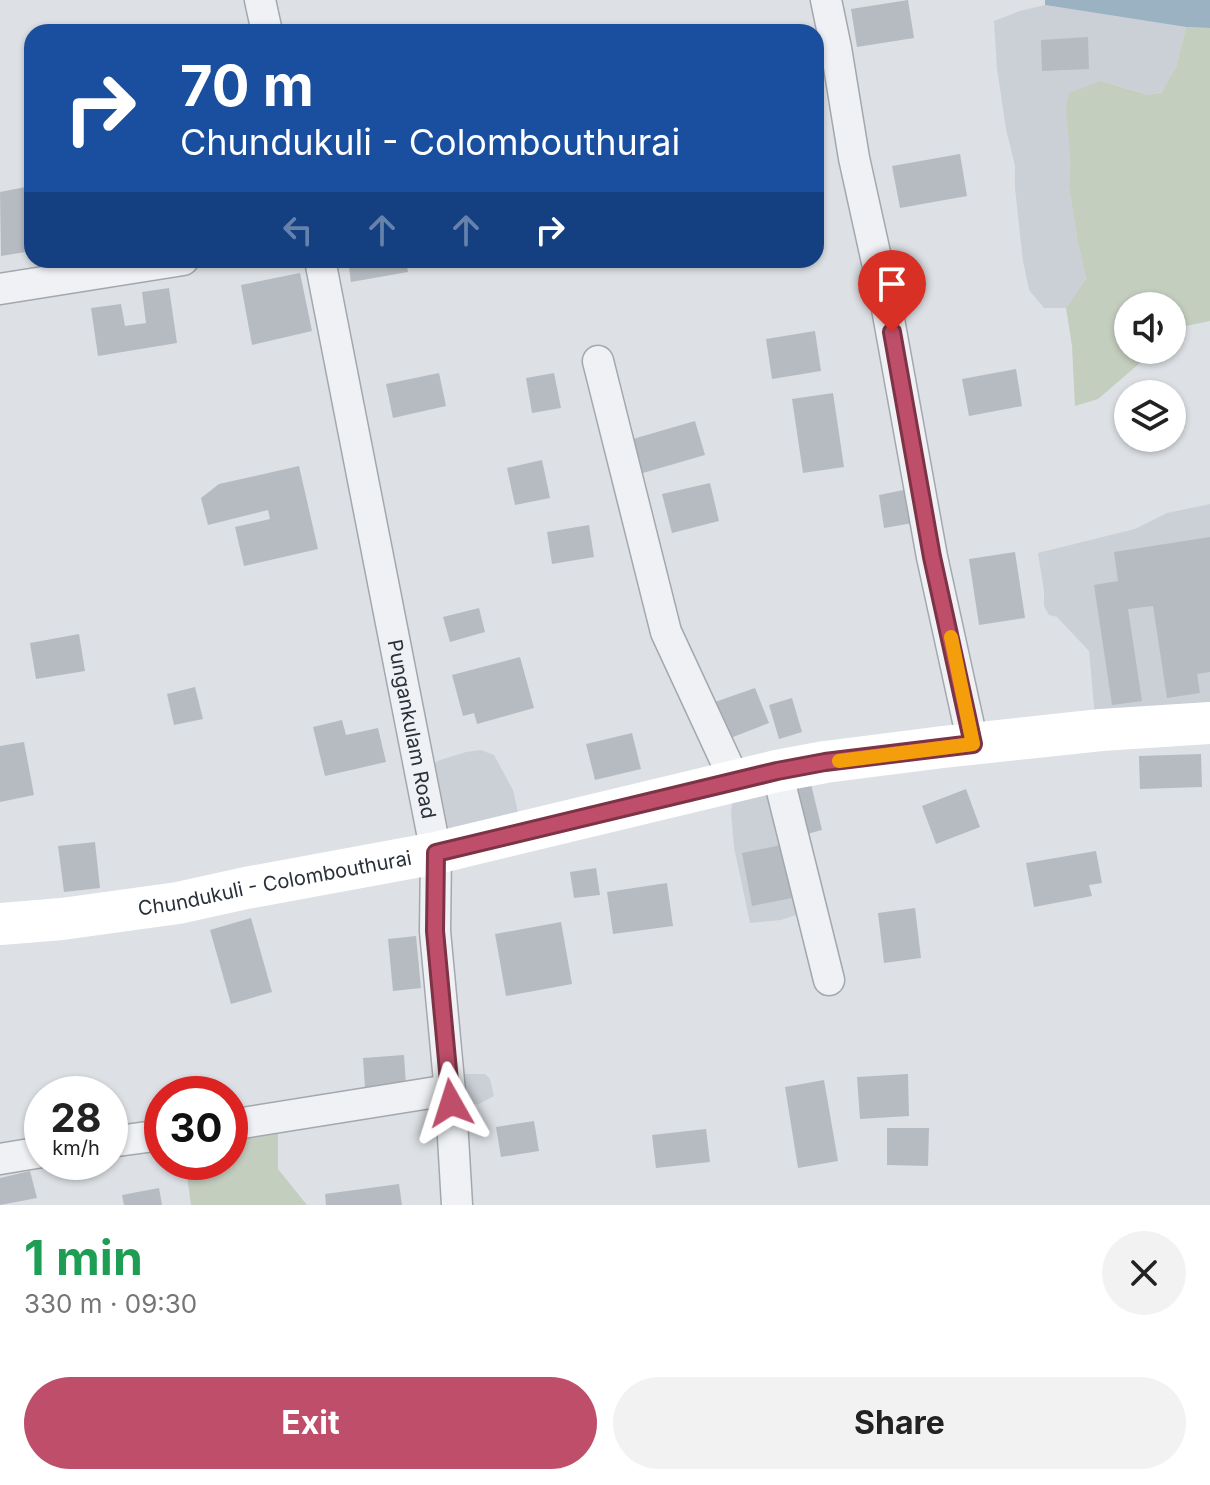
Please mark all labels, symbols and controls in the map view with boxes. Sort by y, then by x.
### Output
text: 70 m [180,52,314,120]
icon: right [48,56,152,160]
text: Chundukuli - Colombouthurai [180,120,680,164]
icon: left [276,208,320,252]
icon: ahead [360,208,404,252]
icon: ahead [444,208,488,252]
icon: right [528,208,572,252]
pin [858,250,926,332]
icon: arrive [870,262,914,306]
map controls [1114,292,1186,452]
button: sound [1114,292,1186,364]
button: layers [1114,380,1186,452]
street label: Pungankulam Road [383,637,441,821]
street label: Chundukuli - Colombouthurai [136,846,413,920]
position arrow [409,1061,493,1145]
speed limit sign: 30 [144,1076,248,1180]
text: 28 [50,1093,102,1142]
text: km/h [52,1136,100,1160]
text: 1 min [24,1228,143,1287]
button: close [1102,1231,1186,1315]
text: 330 m · 09:30 [24,1288,197,1319]
button: Exit [24,1377,597,1469]
button: Share [613,1377,1186,1469]

